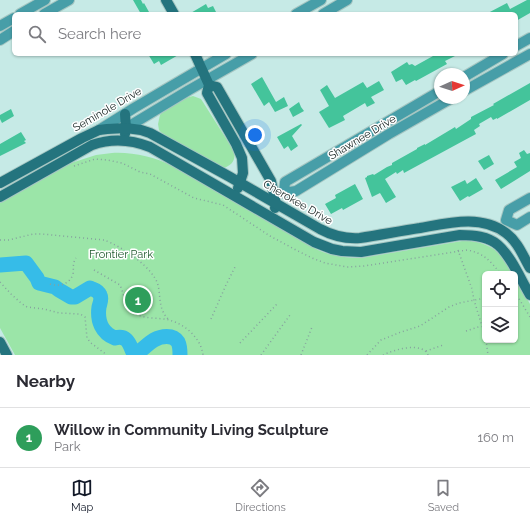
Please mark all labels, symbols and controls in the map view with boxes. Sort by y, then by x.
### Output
search box [12,12,518,56]
icon: search [26,23,48,45]
text: Search here [58,25,141,43]
north arrow [434,68,470,104]
street label: Seminole Drive [71,84,144,134]
street label: Shawnee Drive [326,112,399,163]
your location [245,125,265,145]
street label: Cherokee Drive [261,177,335,228]
park label: Frontier Park [89,248,153,261]
map controls [482,271,518,343]
button: locate [482,271,518,307]
pin: 1 [125,285,151,315]
button: layers [482,307,518,343]
text: Nearby [16,371,75,391]
text: Willow in Community Living Sculpture [54,421,328,439]
text: 1 [26,430,32,445]
text: 160 m [477,430,514,445]
text: Park [54,439,81,454]
tab: Map [71,477,93,514]
tab: Directions [235,477,286,514]
tab: Saved [428,477,459,514]

